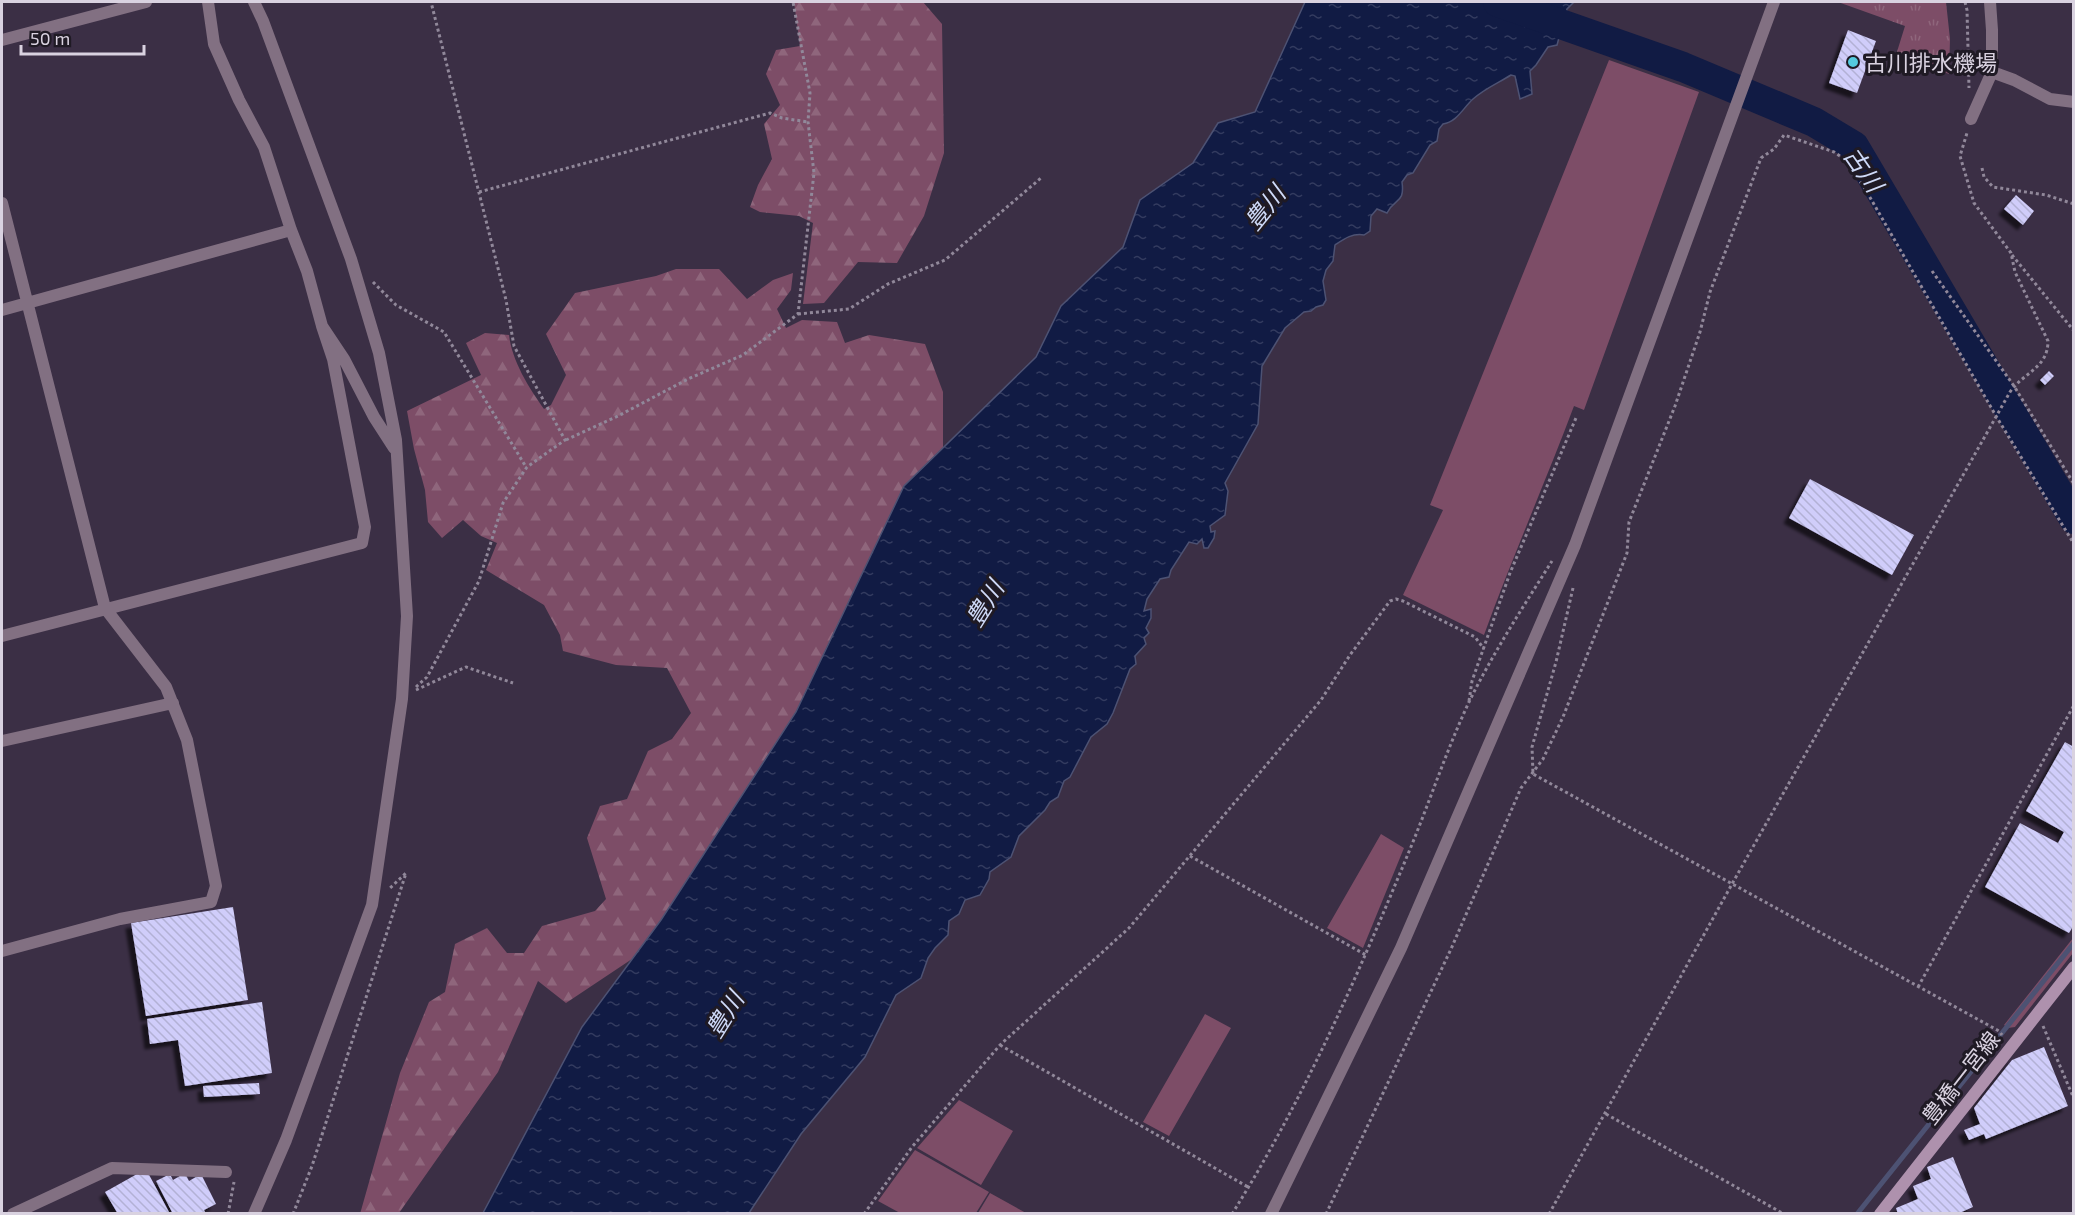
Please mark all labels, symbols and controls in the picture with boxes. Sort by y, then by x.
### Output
scale bar [21,18,144,56]
text: 50 m [30,27,70,49]
place label: 古川排水機場 [1865,49,1997,75]
marker: 古川排水機場 [1846,55,1860,69]
water label: 古川 [1838,141,1891,199]
water label: 豊川 [1238,177,1292,235]
water label: 豊川 [959,572,1011,631]
water label: 豊川 [699,983,751,1042]
street label: 豊橋一宮線 [1916,1026,2004,1128]

